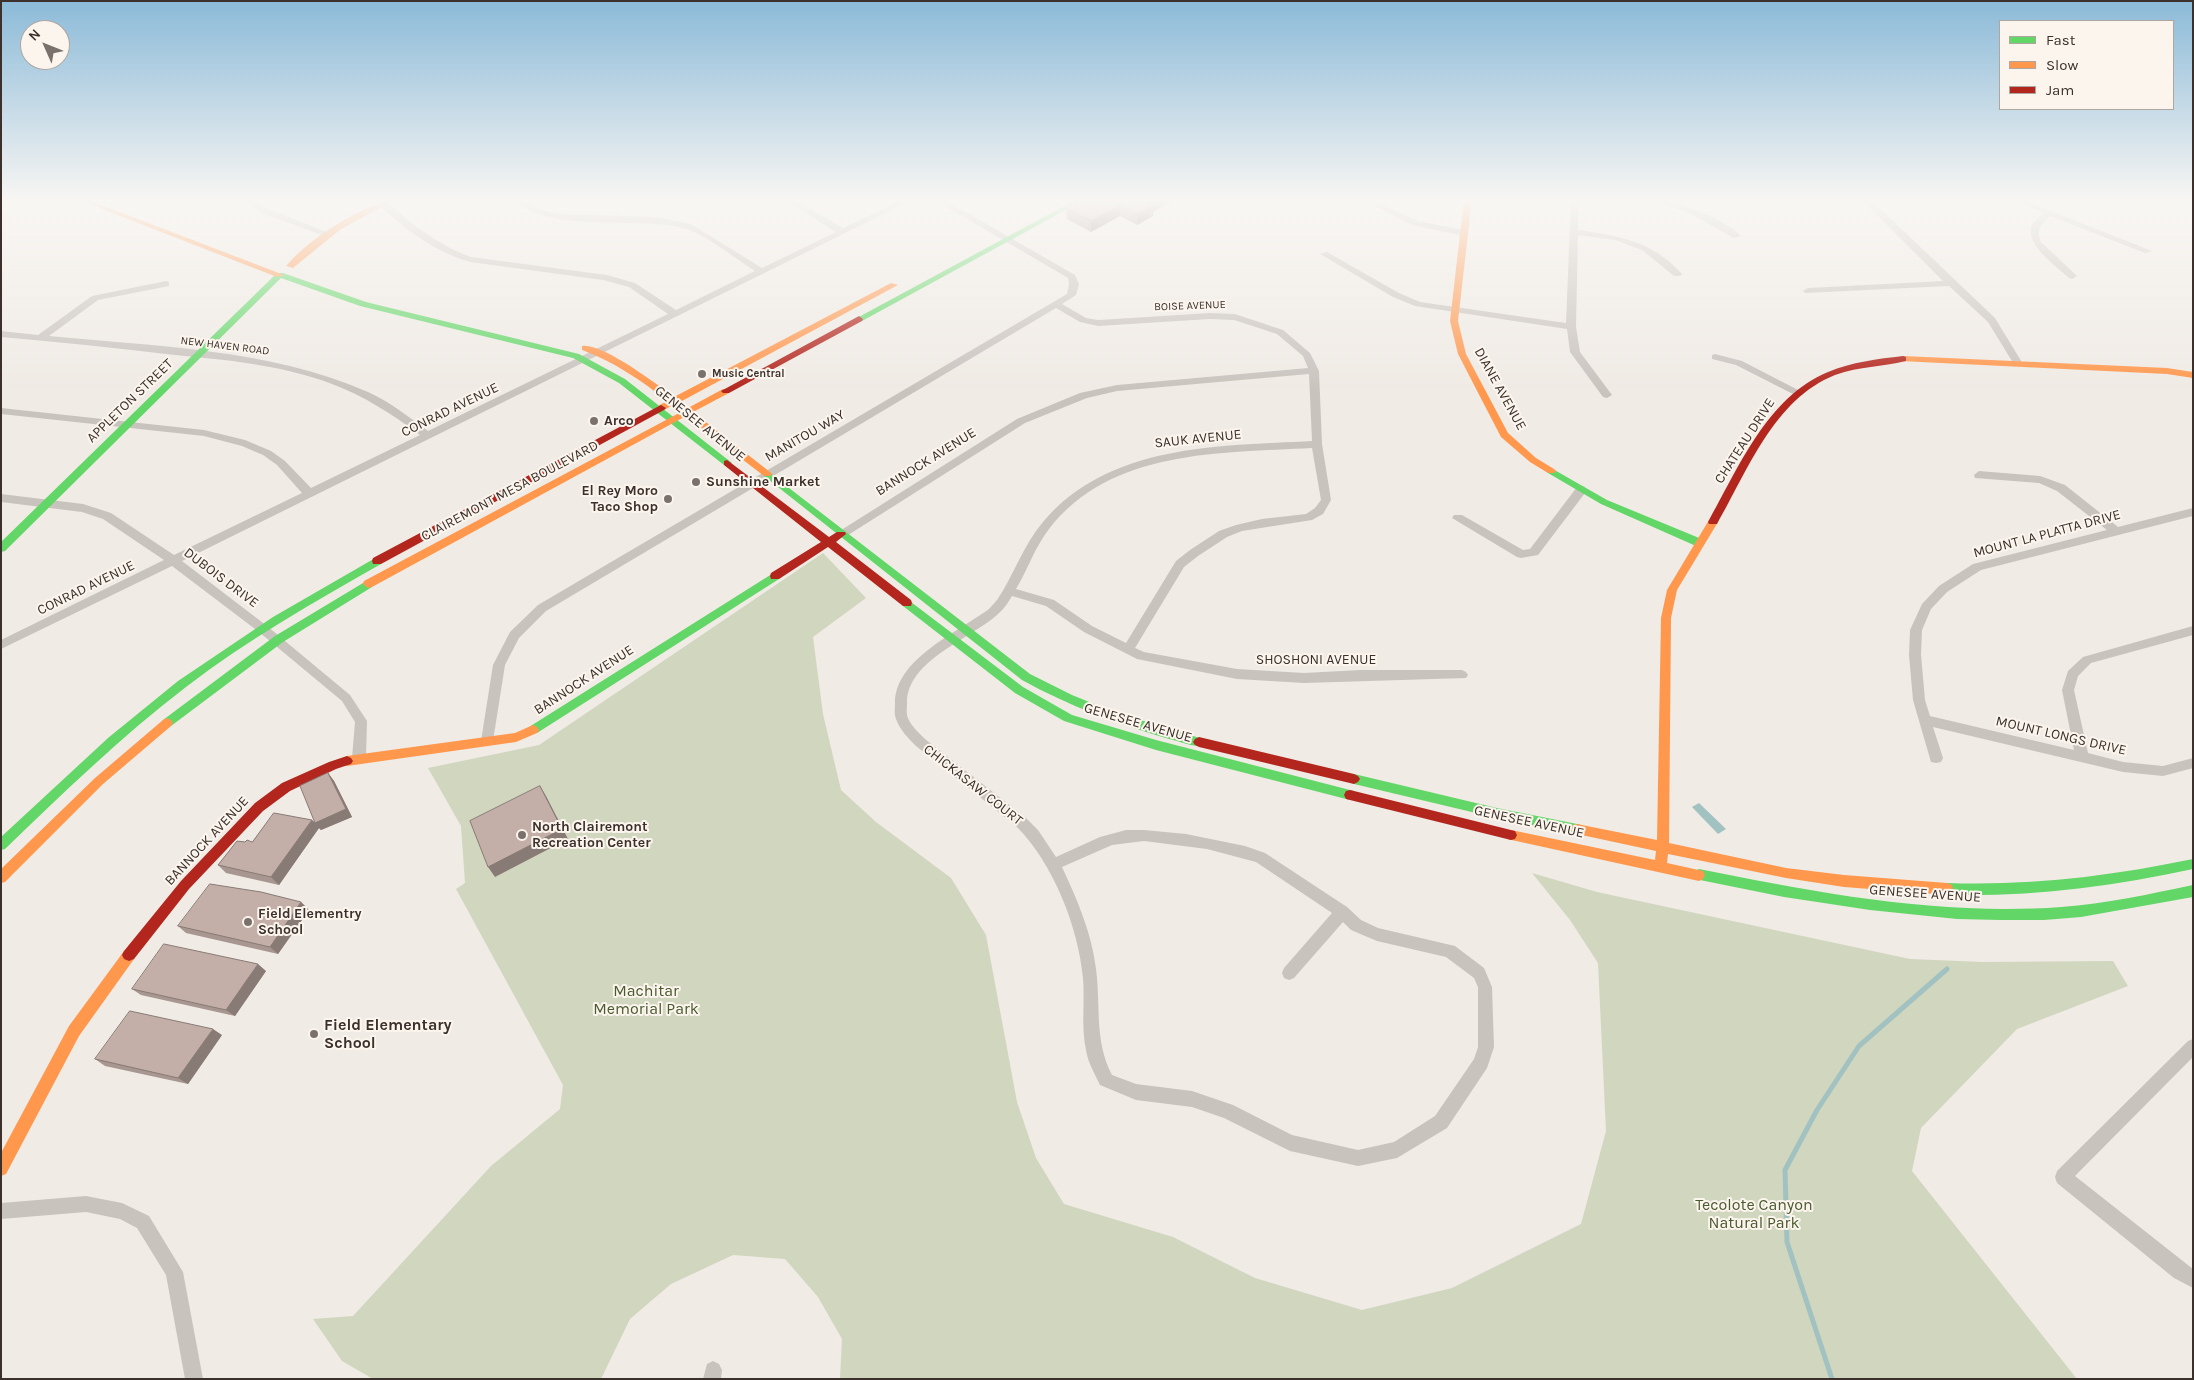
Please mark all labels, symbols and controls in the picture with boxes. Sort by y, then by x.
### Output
north arrow [20,20,70,70]
legend [1999,20,2174,110]
text: N [25,25,44,44]
text: Fast [2046,31,2075,49]
text: Slow [2046,56,2078,74]
text: Jam [2046,81,2074,99]
street label: BOISE AVENUE [1154,298,1226,314]
street label: NEW HAVEN ROAD [180,334,270,358]
street label: DIANE AVENUE [1470,345,1530,433]
street label: APPLETON STREET [83,355,177,447]
place label: Music Central [712,367,785,381]
marker: Music Central [696,368,708,380]
street label: CONRAD AVENUE [399,379,501,441]
street label: GENESEE AVENUE [651,382,749,466]
street label: CHATEAU DRIVE [1711,395,1779,487]
street label: MANITOU WAY [762,406,848,466]
place label: Arco [604,413,634,429]
marker: Arco [588,415,600,427]
street label: BANNOCK AVENUE [873,424,979,500]
street label: SAUK AVENUE [1154,426,1242,452]
street label: CLAIREMONT MESA BOULEVARD [418,437,602,545]
place label: Sunshine Market [706,474,820,490]
marker: Sunshine Market [690,476,702,488]
place label: El Rey Moro Taco Shop [581,483,658,516]
marker: El Rey Moro Taco Shop [662,493,674,505]
street label: MOUNT LA PLATTA DRIVE [1971,506,2123,562]
street label: DUBOIS DRIVE [180,544,262,612]
street label: CONRAD AVENUE [35,557,137,619]
street label: BANNOCK AVENUE [531,642,637,718]
street label: SHOSHONI AVENUE [1256,652,1376,668]
street label: GENESEE AVENUE [1082,700,1194,746]
street label: MOUNT LONGS DRIVE [1994,713,2128,759]
street label: CHICKASAW COURT [920,741,1026,829]
street label: BANNOCK AVENUE [162,793,252,889]
street label: GENESEE AVENUE [1473,802,1585,842]
place label: North Clairemont Recreation Center [532,819,651,852]
marker: North Clairemont Recreation Center [516,829,528,841]
street label: GENESEE AVENUE [1869,882,1981,906]
place label: Field Elementry School [258,906,361,939]
marker: Field Elementry School [242,916,254,928]
park label: Machitar Memorial Park [593,981,699,1019]
place label: Field Elementary School [324,1015,452,1053]
marker: Field Elementary School [308,1028,320,1040]
park label: Tecolote Canyon Natural Park [1695,1195,1813,1233]

